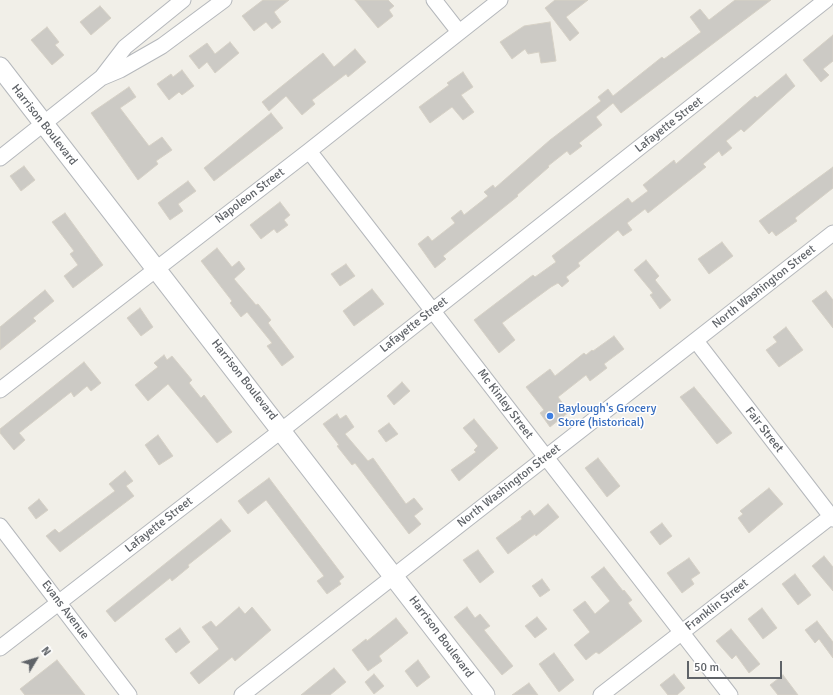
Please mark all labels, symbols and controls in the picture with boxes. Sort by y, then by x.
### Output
street label: Harrison Boulevard [8,82,80,168]
street label: Lafayette Street [632,94,706,156]
street label: Napoleon Street [213,165,287,227]
street label: North Washington Street [710,242,818,332]
street label: Lafayette Street [377,294,451,356]
street label: Harrison Boulevard [208,337,280,423]
street label: Mc Kinley Street [474,366,536,442]
place label: Baylough's Grocery Store (historical) [558,402,656,430]
street label: Fair Street [742,404,786,456]
marker: Baylough's Grocery Store (historical) [545,411,555,421]
street label: North Washington Street [455,441,563,531]
street label: Lafayette Street [122,494,196,556]
street label: Franklin Street [683,576,751,634]
street label: Evans Avenue [38,578,92,642]
street label: Harrison Boulevard [406,593,476,681]
north arrow [16,639,56,679]
text: N [38,644,53,658]
scale bar [689,653,784,679]
text: 50 m [694,660,719,675]

